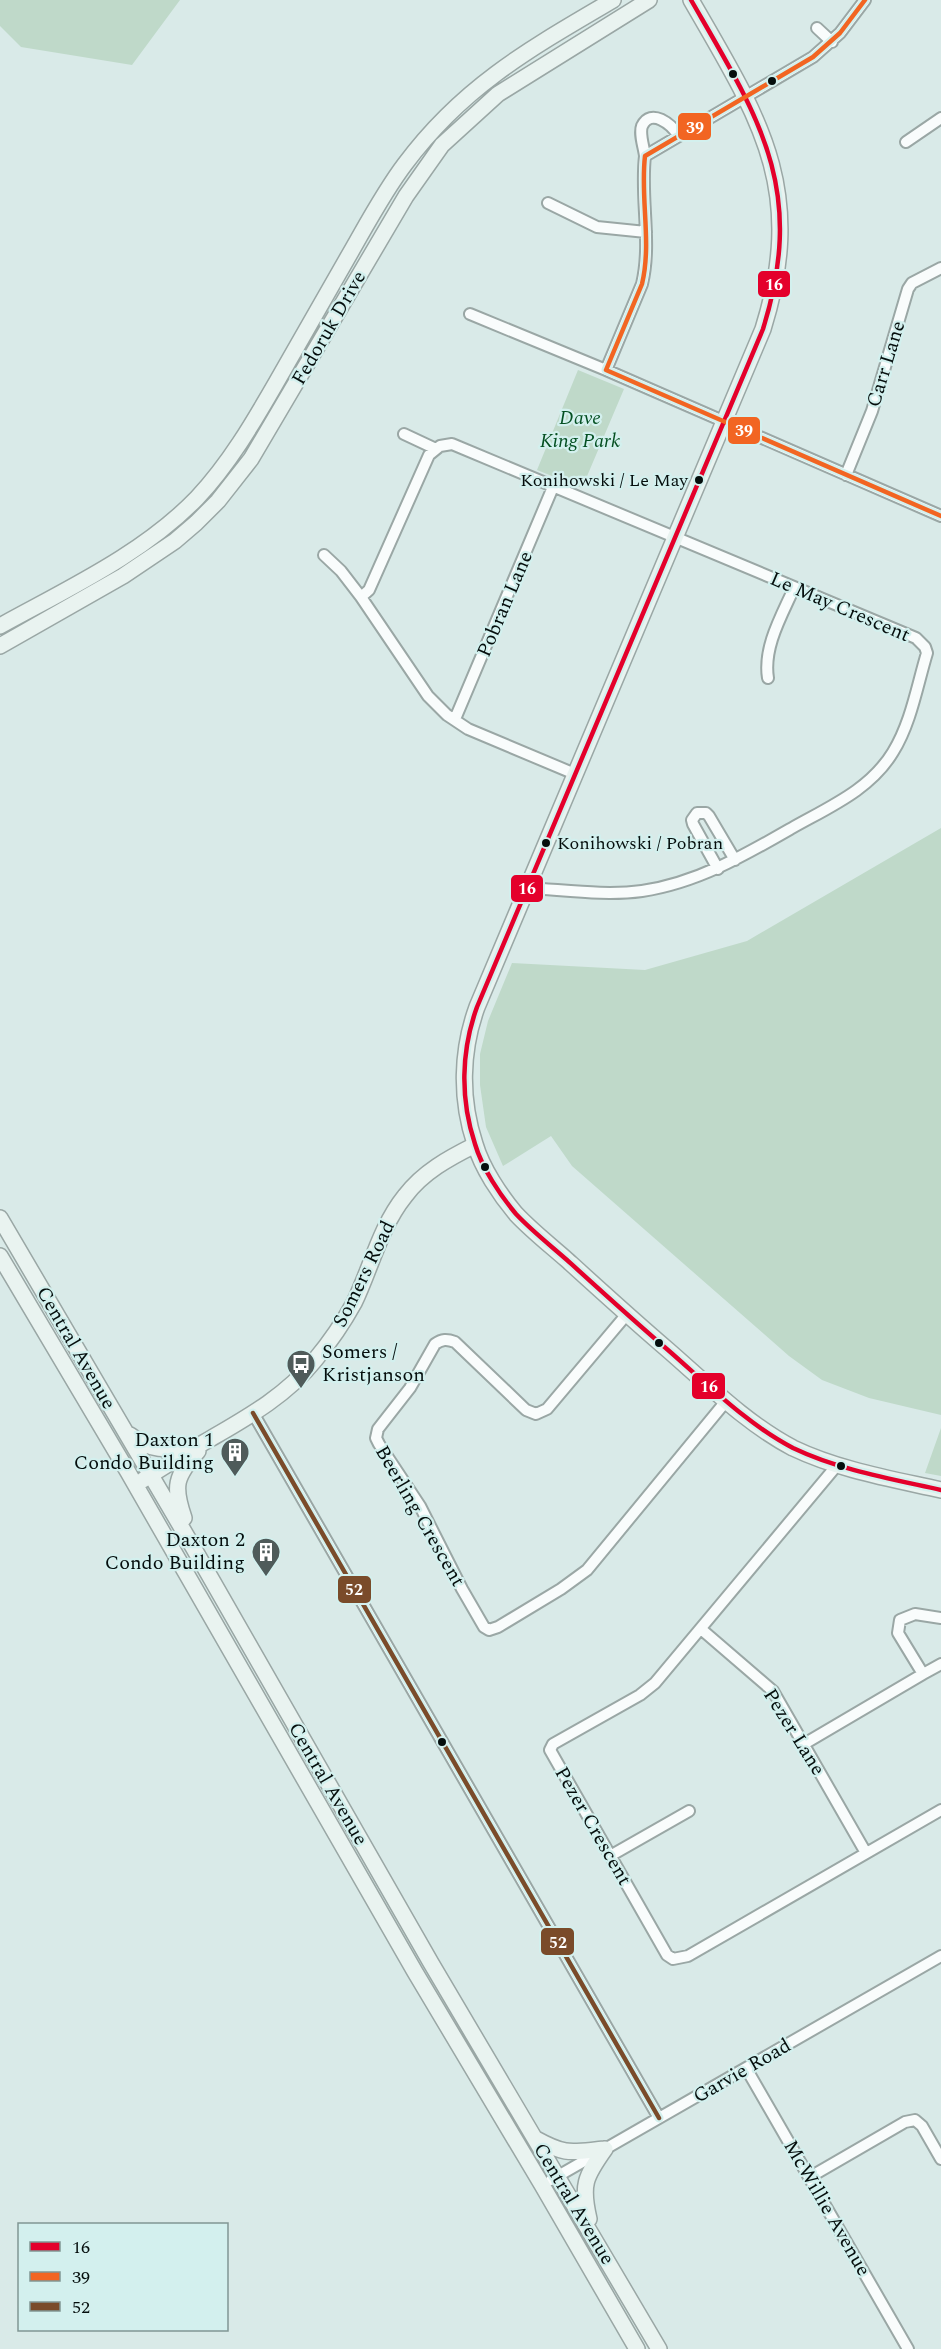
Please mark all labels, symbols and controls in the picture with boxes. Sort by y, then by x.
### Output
unlabelled marker [727,68,739,80]
unlabelled marker [766,75,778,87]
line badge: 39 [677,112,712,141]
text: 39 [686,116,704,140]
street label: Fedoruk Drive [284,265,374,391]
line badge: 16 [757,270,791,298]
text: 16 [765,273,783,297]
street label: Carr Lane [859,317,913,411]
park label: Dave King Park [540,403,621,456]
line badge: 39 [727,416,761,445]
text: 39 [735,419,753,443]
place label: Konihowski / Le May [520,467,689,494]
marker: Konihowski / Le May [693,474,705,486]
street label: Pobran Lane [469,546,541,662]
street label: Le May Crescent [765,564,915,650]
place label: Konihowski / Pobran [557,830,723,857]
marker: Konihowski / Pobran [540,837,552,849]
line badge: 16 [510,874,544,903]
text: 16 [518,877,536,901]
unlabelled marker [479,1161,491,1173]
street label: Somers Road [325,1216,403,1332]
street label: Central Avenue [29,1281,123,1415]
place label: Somers / Kristjanson [322,1337,425,1390]
unlabelled marker [653,1337,665,1349]
bus stop icon: Somers / Kristjanson [285,1348,317,1390]
line badge: 16 [691,1372,726,1400]
text: 16 [700,1375,718,1399]
place label: Daxton 1 Condo Building [74,1425,214,1478]
building icon: Daxton 1 Condo Building [219,1436,251,1478]
street label: Beerling Crescent [367,1440,473,1592]
unlabelled marker [835,1460,847,1472]
place label: Daxton 2 Condo Building [105,1525,245,1578]
building icon: Daxton 2 Condo Building [250,1536,282,1578]
line badge: 52 [337,1575,372,1604]
text: 52 [345,1578,363,1602]
street label: Pezer Lane [755,1683,833,1781]
street label: Central Avenue [281,1717,375,1851]
unlabelled marker [436,1736,448,1748]
street label: Pezer Crescent [547,1761,639,1891]
line badge: 52 [540,1927,575,1956]
text: 52 [549,1931,567,1955]
street label: Garvie Road [687,2031,797,2111]
street label: McWillie Avenue [776,2134,878,2282]
street label: Central Avenue [526,2137,622,2271]
legend [18,2223,228,2331]
text: 16 [72,2234,90,2261]
text: 39 [72,2264,90,2291]
text: 52 [72,2294,90,2321]

